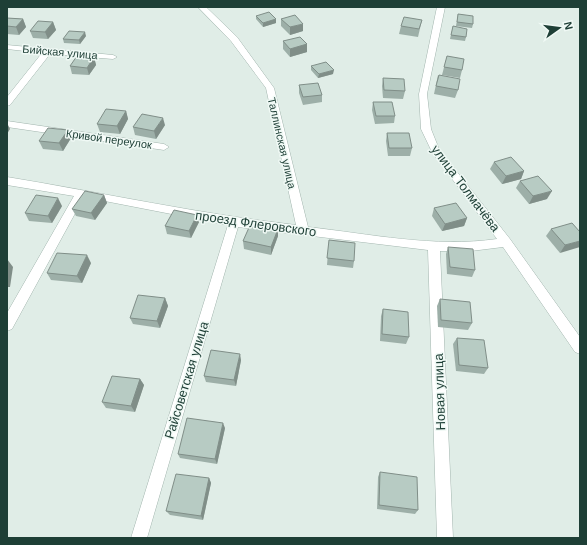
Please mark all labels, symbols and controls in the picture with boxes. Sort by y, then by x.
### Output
north arrow [539,8,579,48]
text: N [562,20,575,31]
street label: Бийская улица [22,43,99,61]
street label: Таллинская улица [266,96,299,191]
street label: Кривой переулок [65,127,153,151]
street label: улица Толмачёва [428,142,504,235]
street label: проезд Флеровского [194,208,317,239]
street label: Райсоветская улица [161,319,212,441]
street label: Новая улица [431,352,448,431]

